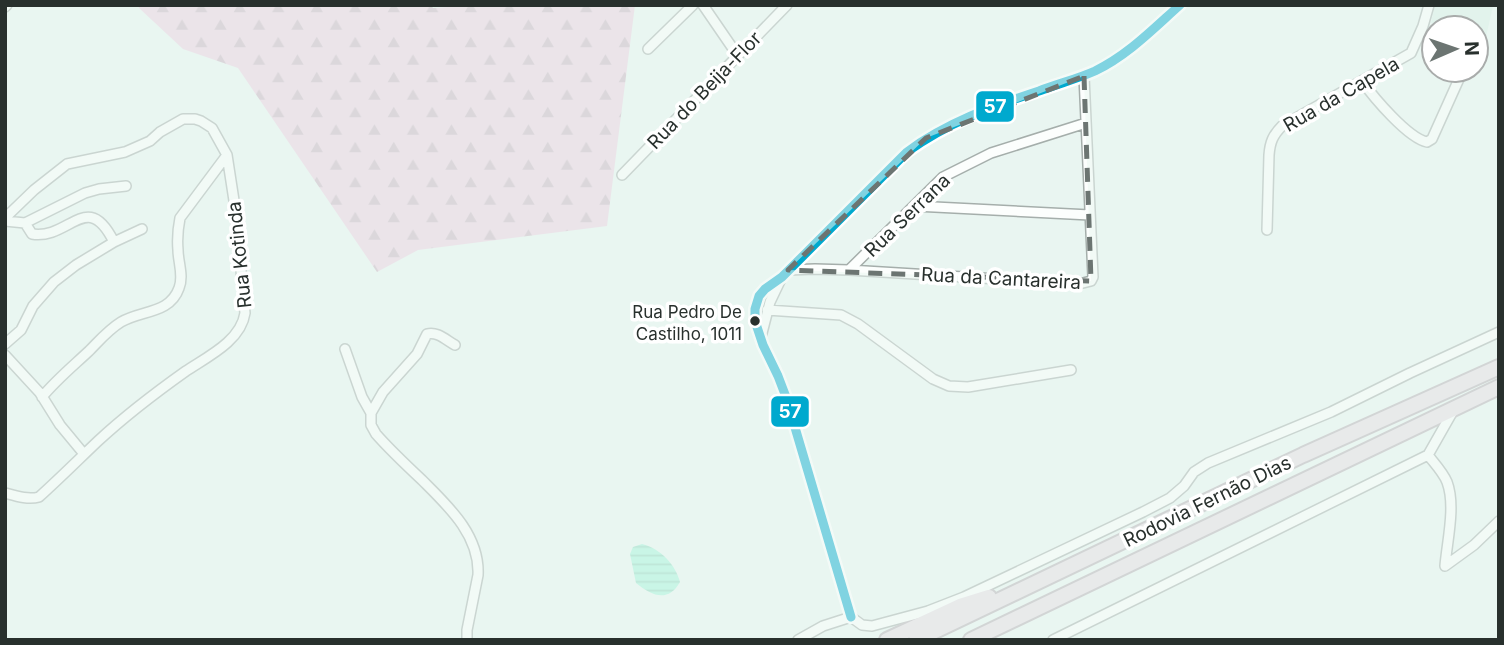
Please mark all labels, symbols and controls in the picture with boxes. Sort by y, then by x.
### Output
north arrow [1420,14,1490,84]
street label: Rua do Beija-Flor [642,27,766,154]
text: N [1460,41,1483,56]
street label: Rua da Capela [1279,52,1403,137]
line badge: 57 [975,90,1015,123]
text: 57 [983,95,1007,118]
street label: Rua Serrana [860,169,955,262]
street label: Rua Kotinda [222,200,257,309]
street label: Rua da Cantareira [920,263,1082,294]
place label: Rua Pedro De Castilho, 1011 [632,302,742,344]
marker: Rua Pedro De Castilho, 1011 [748,314,762,328]
line badge: 57 [770,395,810,428]
text: 57 [778,400,802,423]
street label: Rodovia Fernão Dias [1120,451,1295,552]

